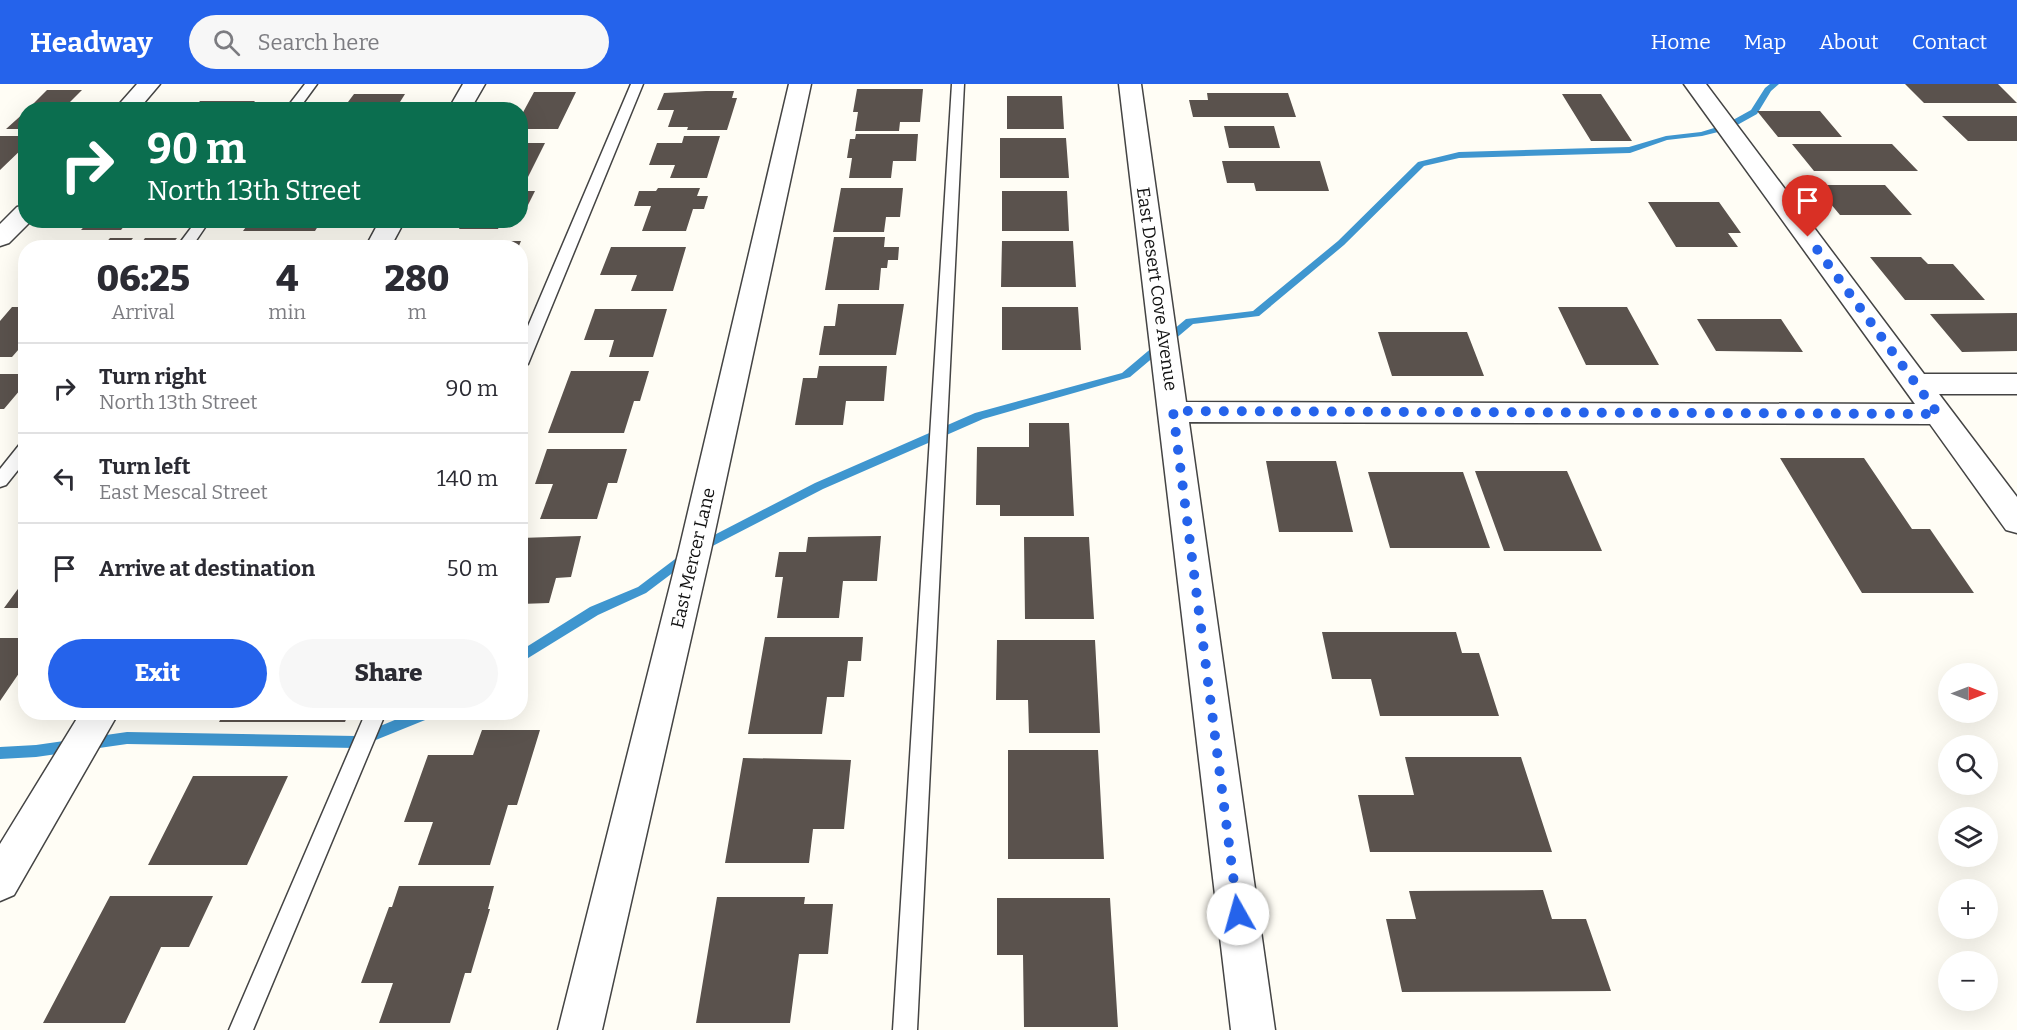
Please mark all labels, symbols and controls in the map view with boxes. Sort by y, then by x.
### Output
search box [189,15,609,69]
text: Headway [30,26,153,59]
icon: search [210,26,243,59]
text: Search here [258,29,380,56]
text: Home [1651,29,1711,55]
text: Map [1744,29,1786,55]
text: About [1819,29,1879,55]
text: Contact [1912,29,1987,55]
text: 90 m [147,124,246,174]
icon: right [48,126,126,204]
text: North 13th Street [147,175,361,207]
pin [1782,175,1833,237]
icon: arrive [1791,184,1824,217]
street label: East Desert Cove Avenue [1132,186,1182,392]
text: 06:25 [96,257,190,301]
text: 4 [276,257,298,301]
text: 280 [385,257,450,301]
text: Arrival [111,300,175,324]
text: min [268,300,306,324]
text: m [407,300,427,324]
text: Turn right [99,363,207,390]
icon: right [48,372,81,405]
text: 90 m [446,375,498,402]
text: North 13th Street [99,390,258,414]
text: Turn left [99,453,191,480]
icon: left [48,462,81,495]
text: 140 m [437,465,498,492]
text: East Mescal Street [99,480,268,504]
street label: East Mercer Lane [666,486,720,630]
icon: arrive [48,552,81,585]
text: Arrive at destination [99,555,315,582]
text: 50 m [447,555,498,582]
button: Exit [48,639,267,708]
button: Share [279,639,498,708]
north arrow [1938,663,1998,723]
map controls [1938,663,1998,1011]
button: search [1938,735,1998,795]
button: layers [1938,807,1998,867]
button: + [1938,879,1998,939]
position arrow [1206,882,1270,946]
button: − [1938,951,1998,1011]

